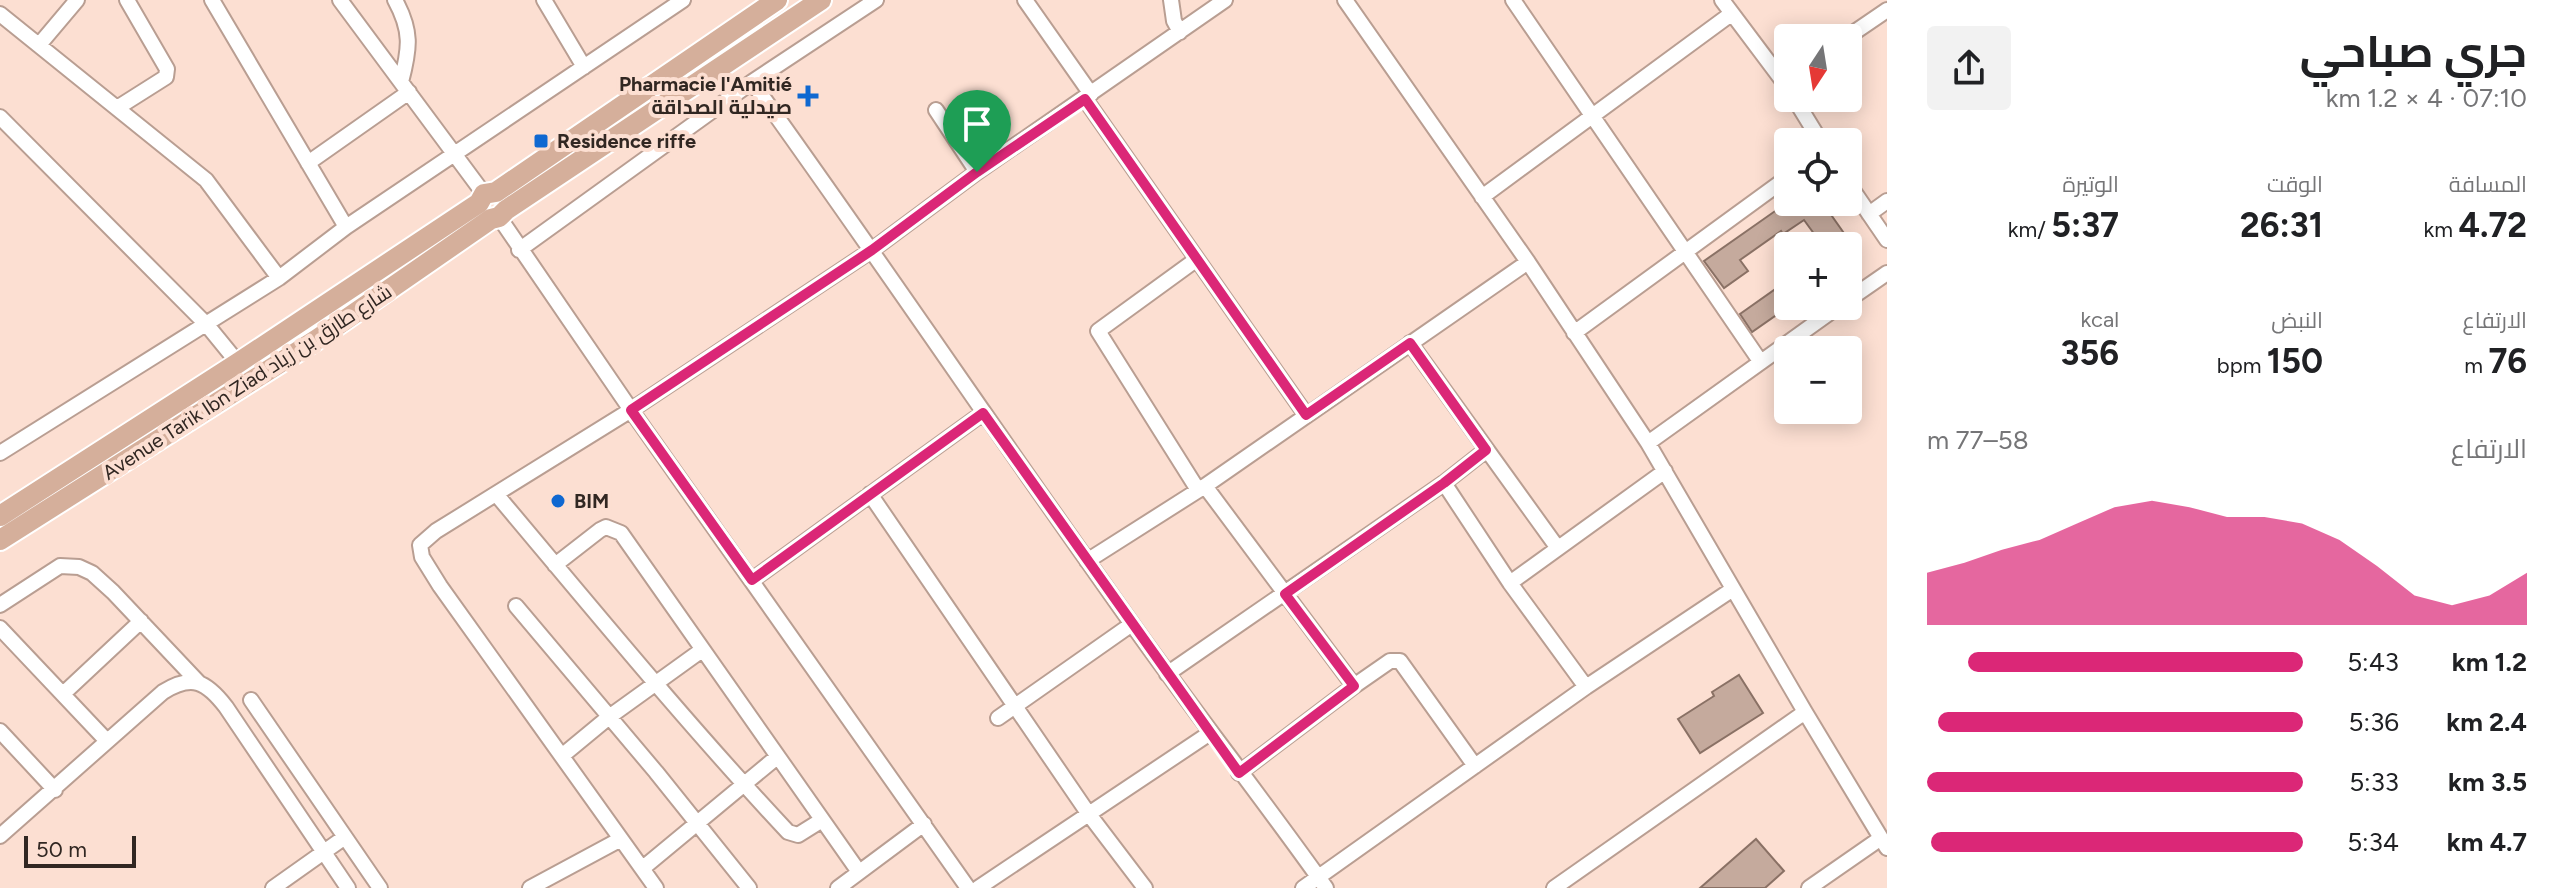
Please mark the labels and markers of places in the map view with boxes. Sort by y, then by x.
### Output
place label: Pharmacie l'Amitié صيدلية الصداقة [619,72,792,119]
marker: Pharmacie l'Amitié صيدلية الصداقة [799,87,817,105]
pin [943,90,1011,172]
place label: Residence riffe [557,129,696,153]
marker: Residence riffe [532,132,550,150]
place label: BIM [574,489,609,513]
marker: BIM [549,492,567,510]

